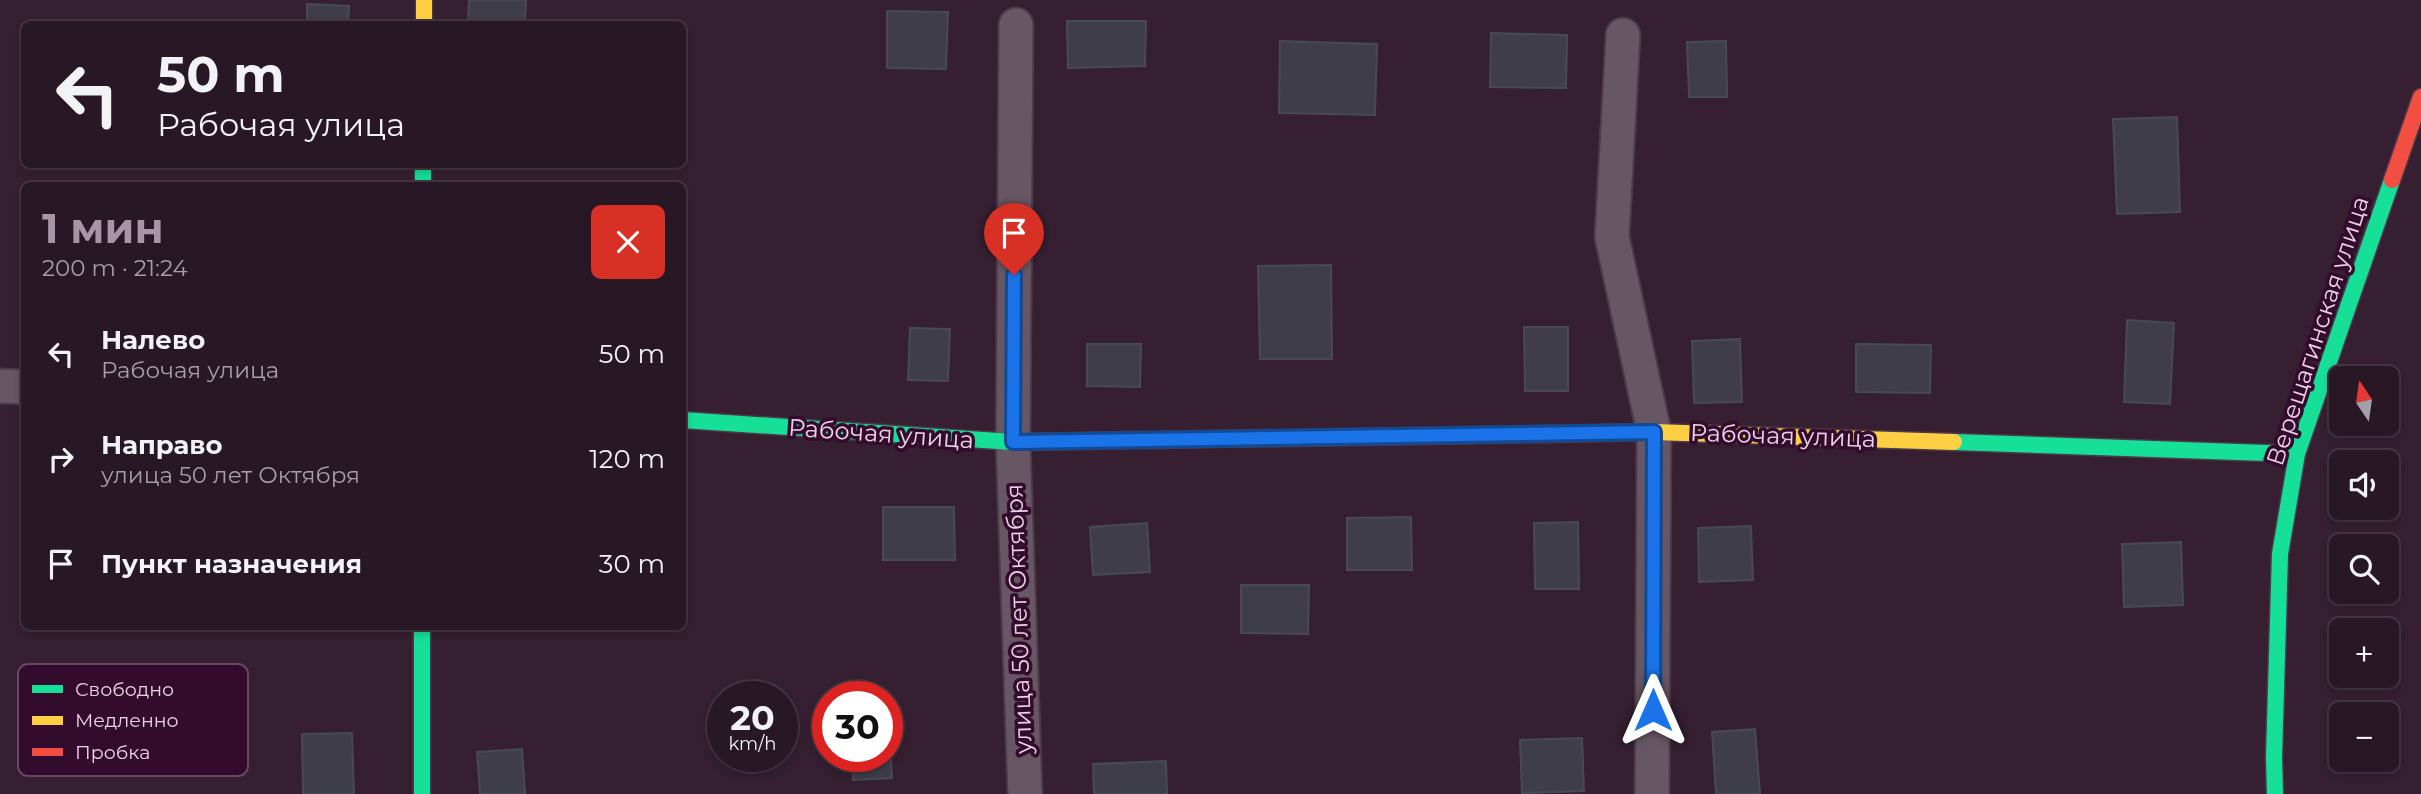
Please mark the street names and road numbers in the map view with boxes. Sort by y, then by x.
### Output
street label: Верещагинская улица [2260,193,2375,469]
street label: Рабочая улица [787,413,975,454]
street label: Рабочая улица [1690,418,1876,453]
street label: улица 50 лет Октября [999,483,1038,756]

